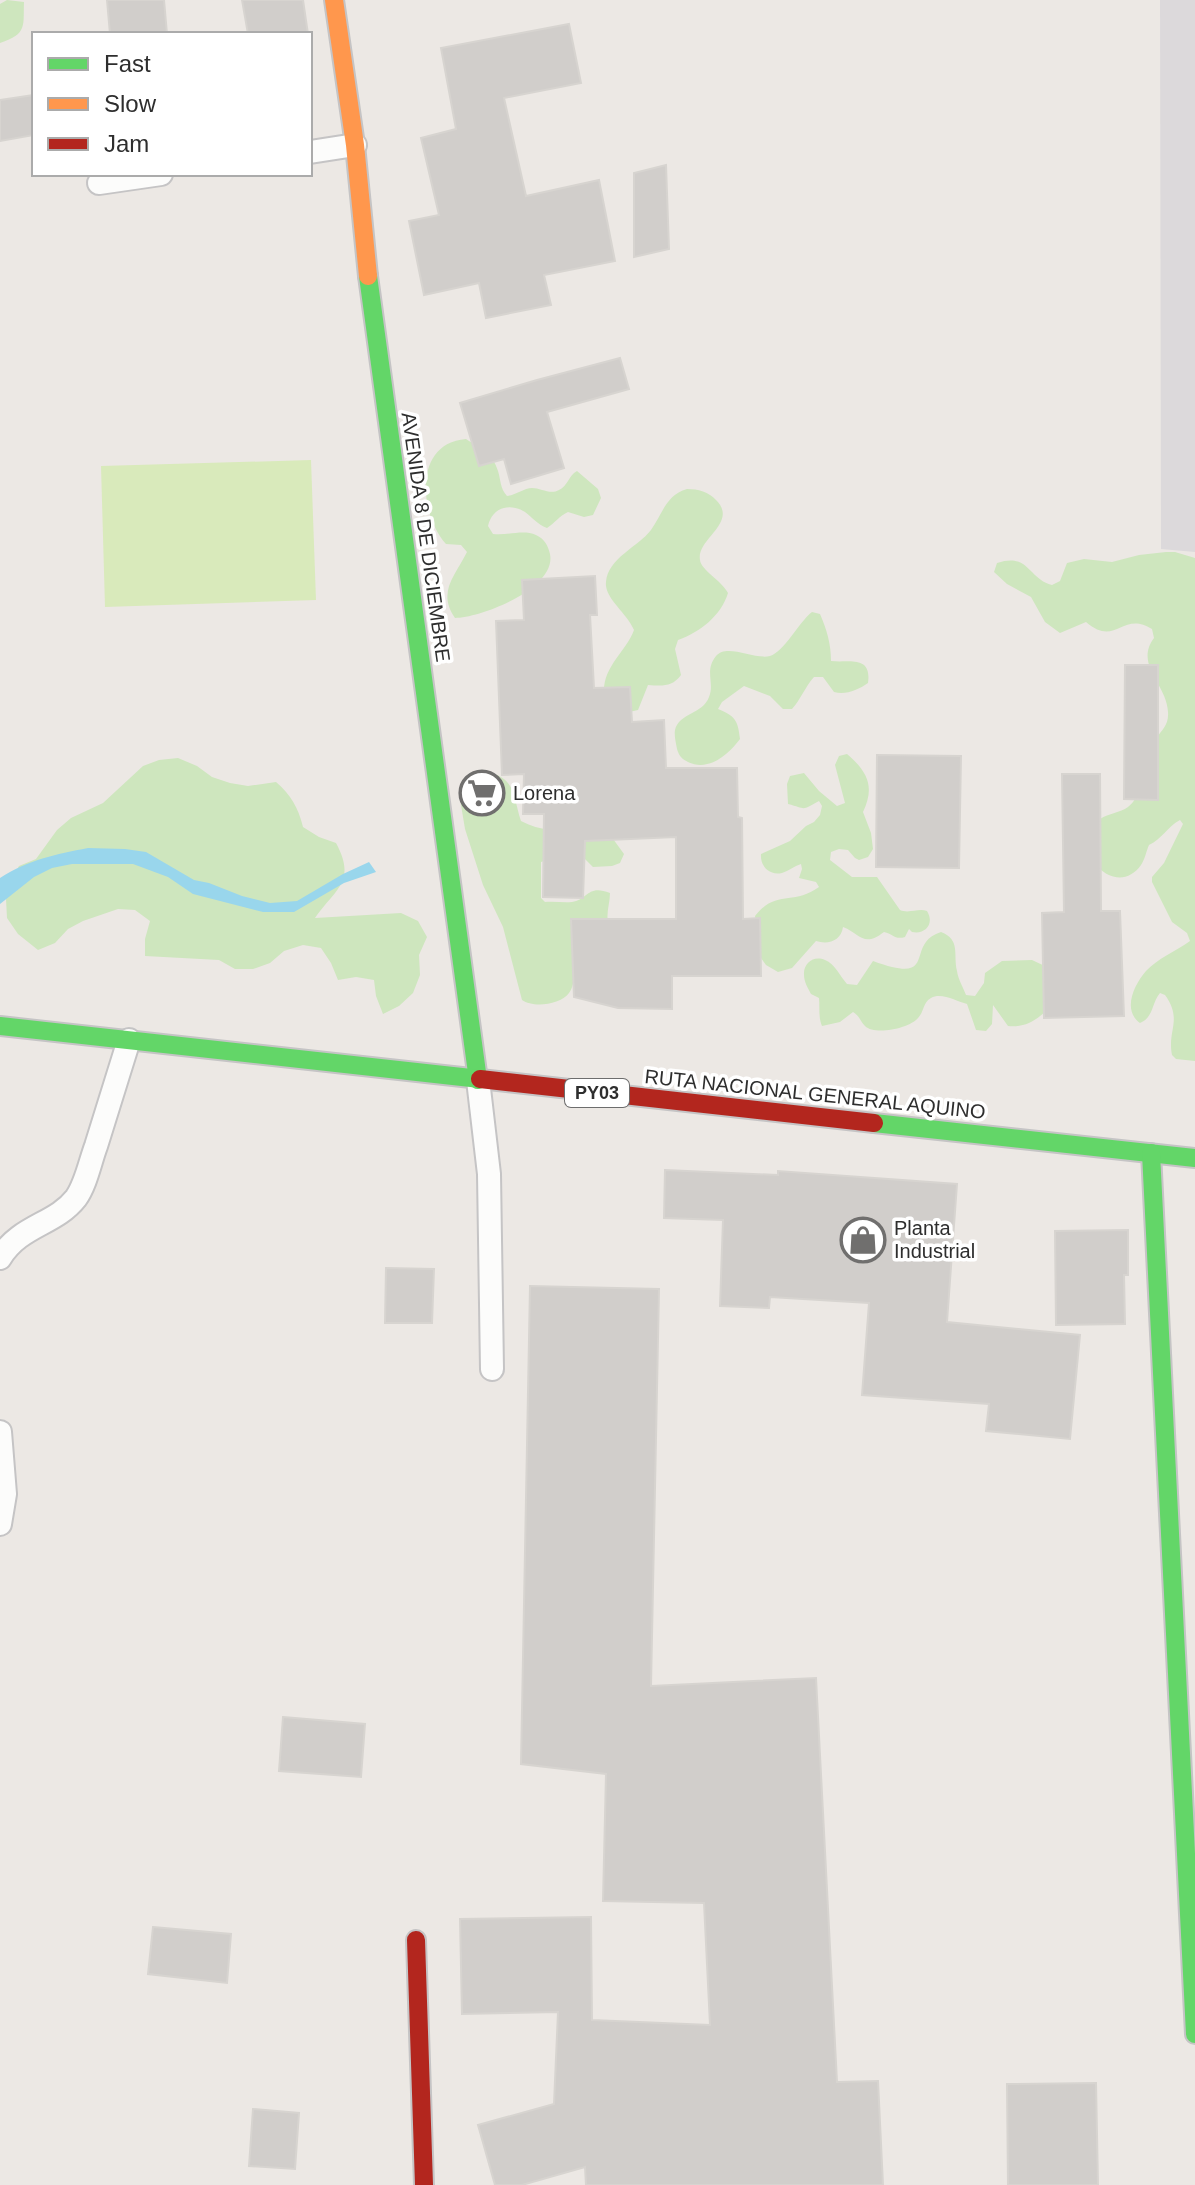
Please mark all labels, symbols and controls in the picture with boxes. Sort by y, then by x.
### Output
legend [32,32,312,176]
text: Fast [104,50,151,77]
text: Slow [104,90,157,117]
text: Jam [104,130,149,157]
street label: AVENIDA 8 DE DICIEMBRE [398,411,454,663]
supermarket icon: Lorena [458,769,506,817]
place label: Lorena [513,782,576,804]
street label: RUTA NACIONAL GENERAL AQUINO [643,1065,987,1123]
road number: PY03 [565,1079,629,1107]
shop icon: Planta Industrial [839,1216,887,1264]
place label: Planta Industrial [894,1217,975,1262]

